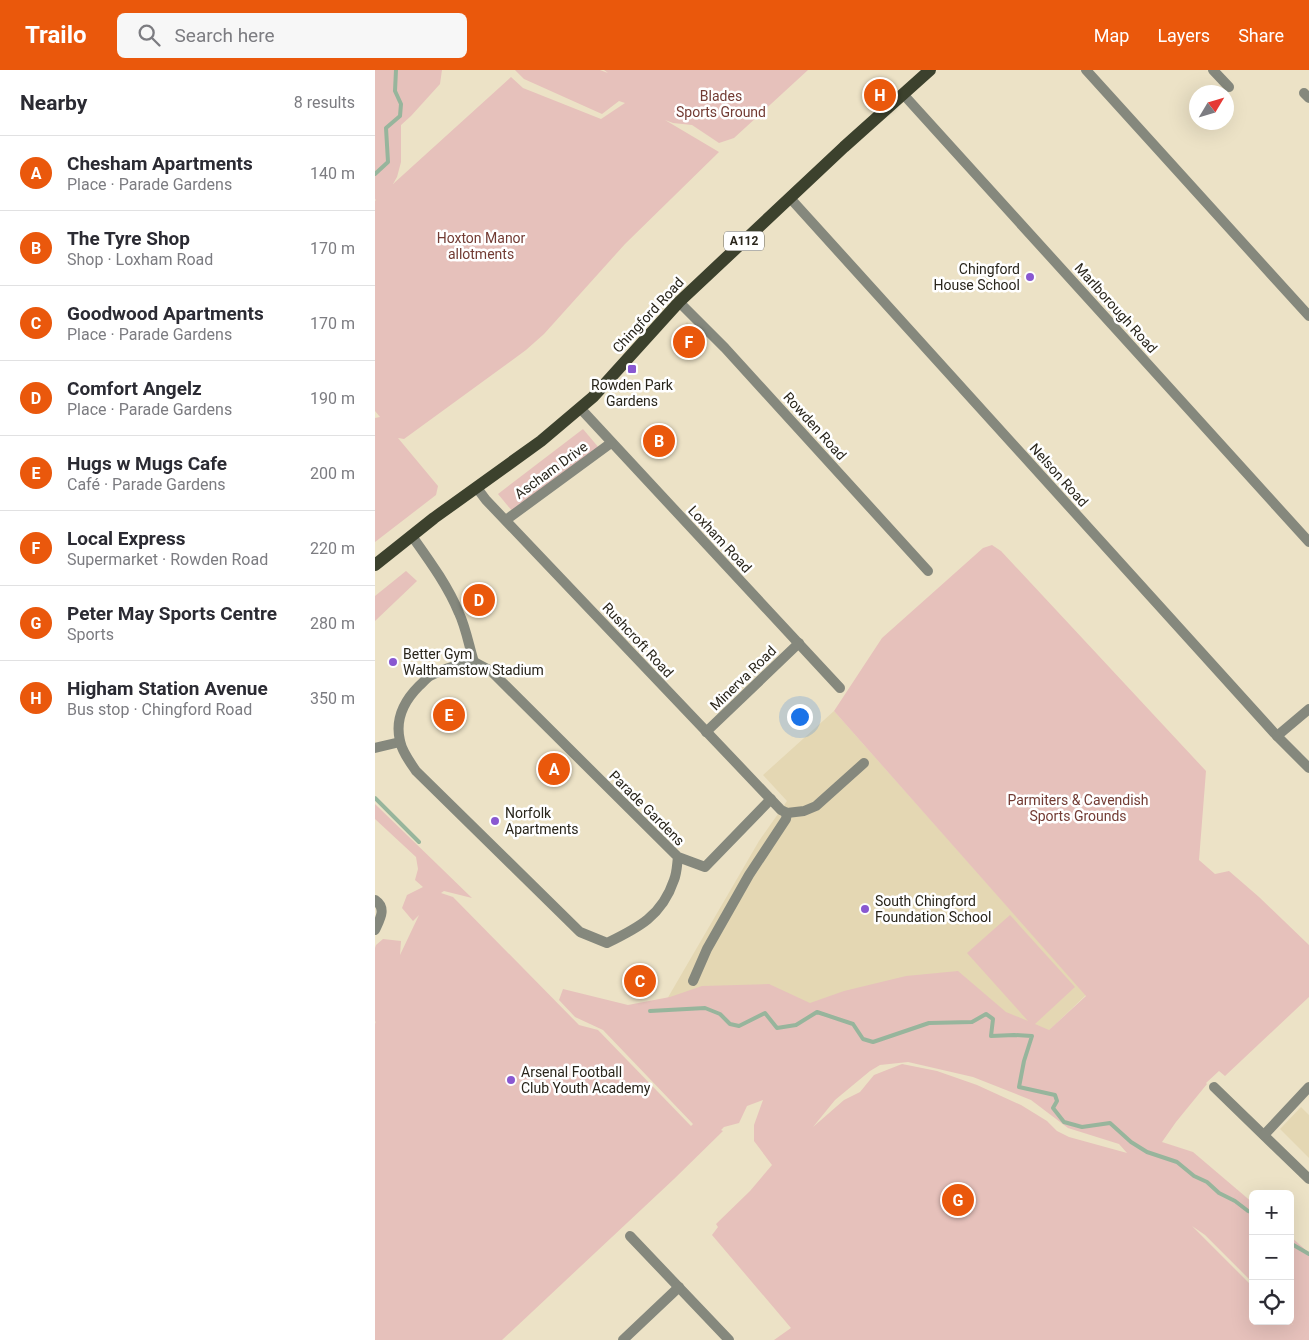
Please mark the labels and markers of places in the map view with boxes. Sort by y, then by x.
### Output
pin: H [864,76,896,114]
place label: Chingford House School [933,261,1020,293]
marker: Chingford House School [1024,271,1036,283]
pin: F [673,323,705,361]
marker: Rowden Park Gardens [626,363,638,375]
place label: Rowden Park Gardens [591,377,674,409]
pin: B [643,422,675,460]
pin: D [463,581,495,619]
place label: Better Gym Walthamstow Stadium [403,646,544,678]
marker: Better Gym Walthamstow Stadium [387,656,399,668]
pin: E [433,696,465,734]
pin: A [538,750,570,788]
place label: Norfolk Apartments [505,805,579,837]
marker: Norfolk Apartments [489,815,501,827]
place label: South Chingford Foundation School [875,893,991,925]
marker: South Chingford Foundation School [859,903,871,915]
pin: C [624,962,656,1000]
place label: Arsenal Football Club Youth Academy [521,1064,651,1096]
marker: Arsenal Football Club Youth Academy [505,1074,517,1086]
pin: G [942,1181,974,1219]

